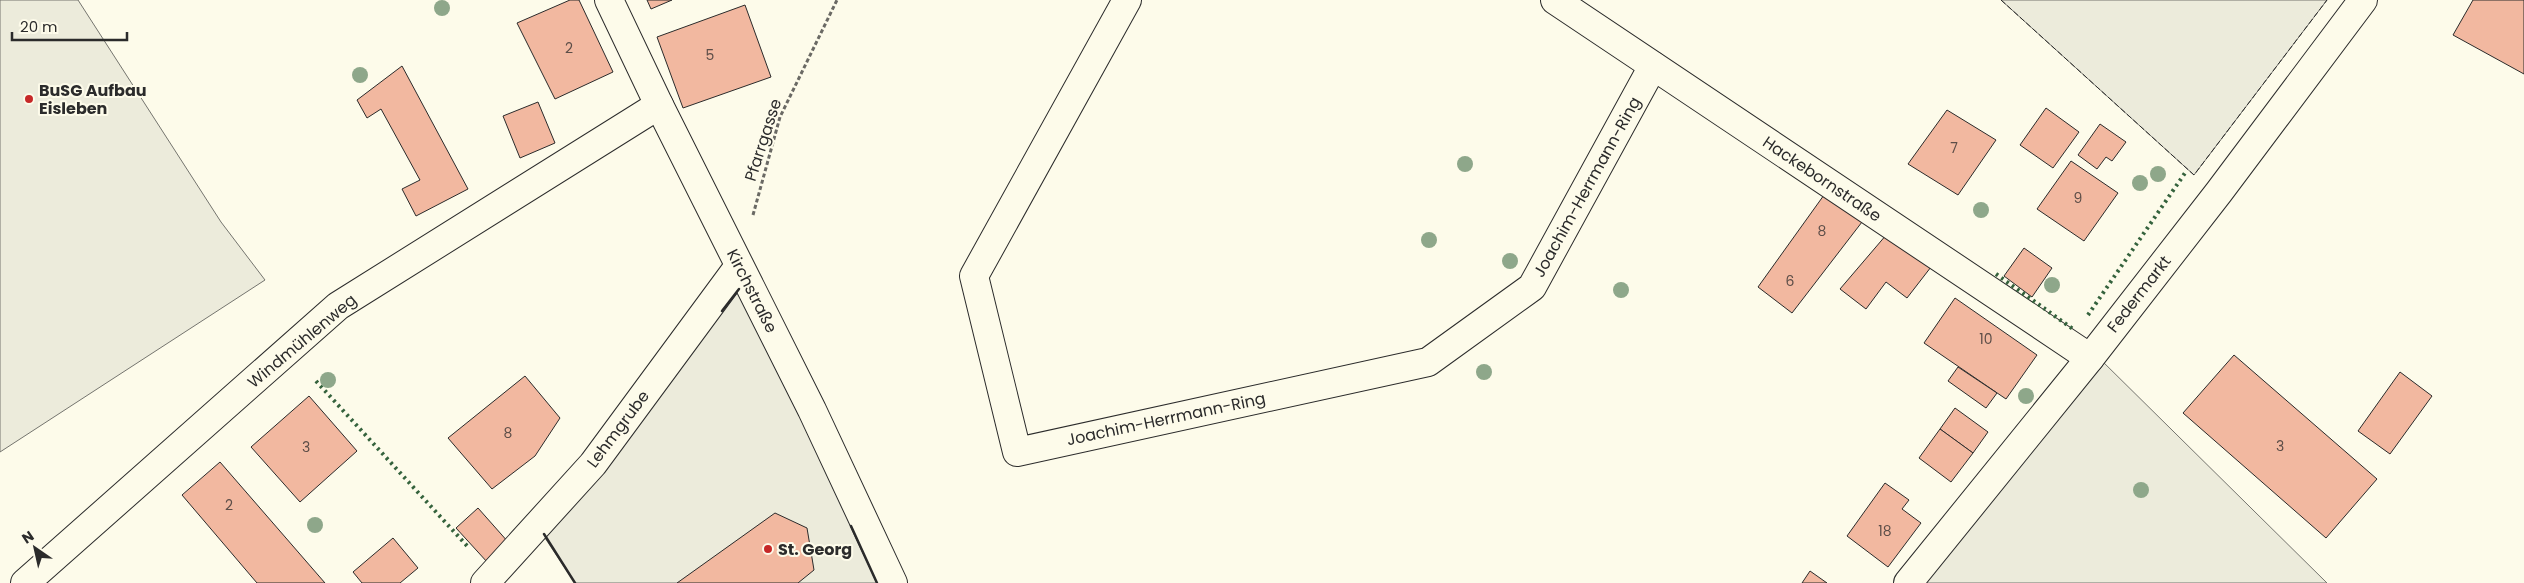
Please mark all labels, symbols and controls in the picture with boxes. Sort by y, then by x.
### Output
scale bar [12,10,128,42]
text: 20 m [20,16,58,37]
house number: 2 [565,38,573,58]
house number: 5 [706,45,714,65]
place label: BuSG Aufbau Eisleben [39,79,147,120]
marker: BuSG Aufbau Eisleben [23,93,35,105]
street label: Joachim-Herrmann-Ring [1528,93,1646,281]
street label: Pfarrgasse [739,96,787,184]
street label: Hackebornstraße [1758,131,1886,227]
house number: 7 [1950,138,1958,158]
house number: 9 [2074,188,2082,208]
house number: 8 [1818,221,1827,241]
street label: Kirchstraße [721,245,783,337]
street label: Federmarkt [2102,251,2176,337]
house number: 6 [1786,271,1795,291]
street label: Windmühlenweg [243,289,361,393]
house number: 10 [1979,329,1993,349]
street label: Lehmgrube [581,386,655,472]
street label: Joachim-Herrmann-Ring [1064,387,1268,451]
house number: 8 [504,423,513,443]
house number: 3 [2276,436,2284,456]
house number: 3 [302,437,310,457]
house number: 2 [225,495,233,515]
house number: 18 [1878,521,1892,541]
north arrow [10,523,60,573]
text: N [18,526,38,548]
place label: St. Georg [778,538,852,561]
marker: St. Georg [762,543,774,555]

